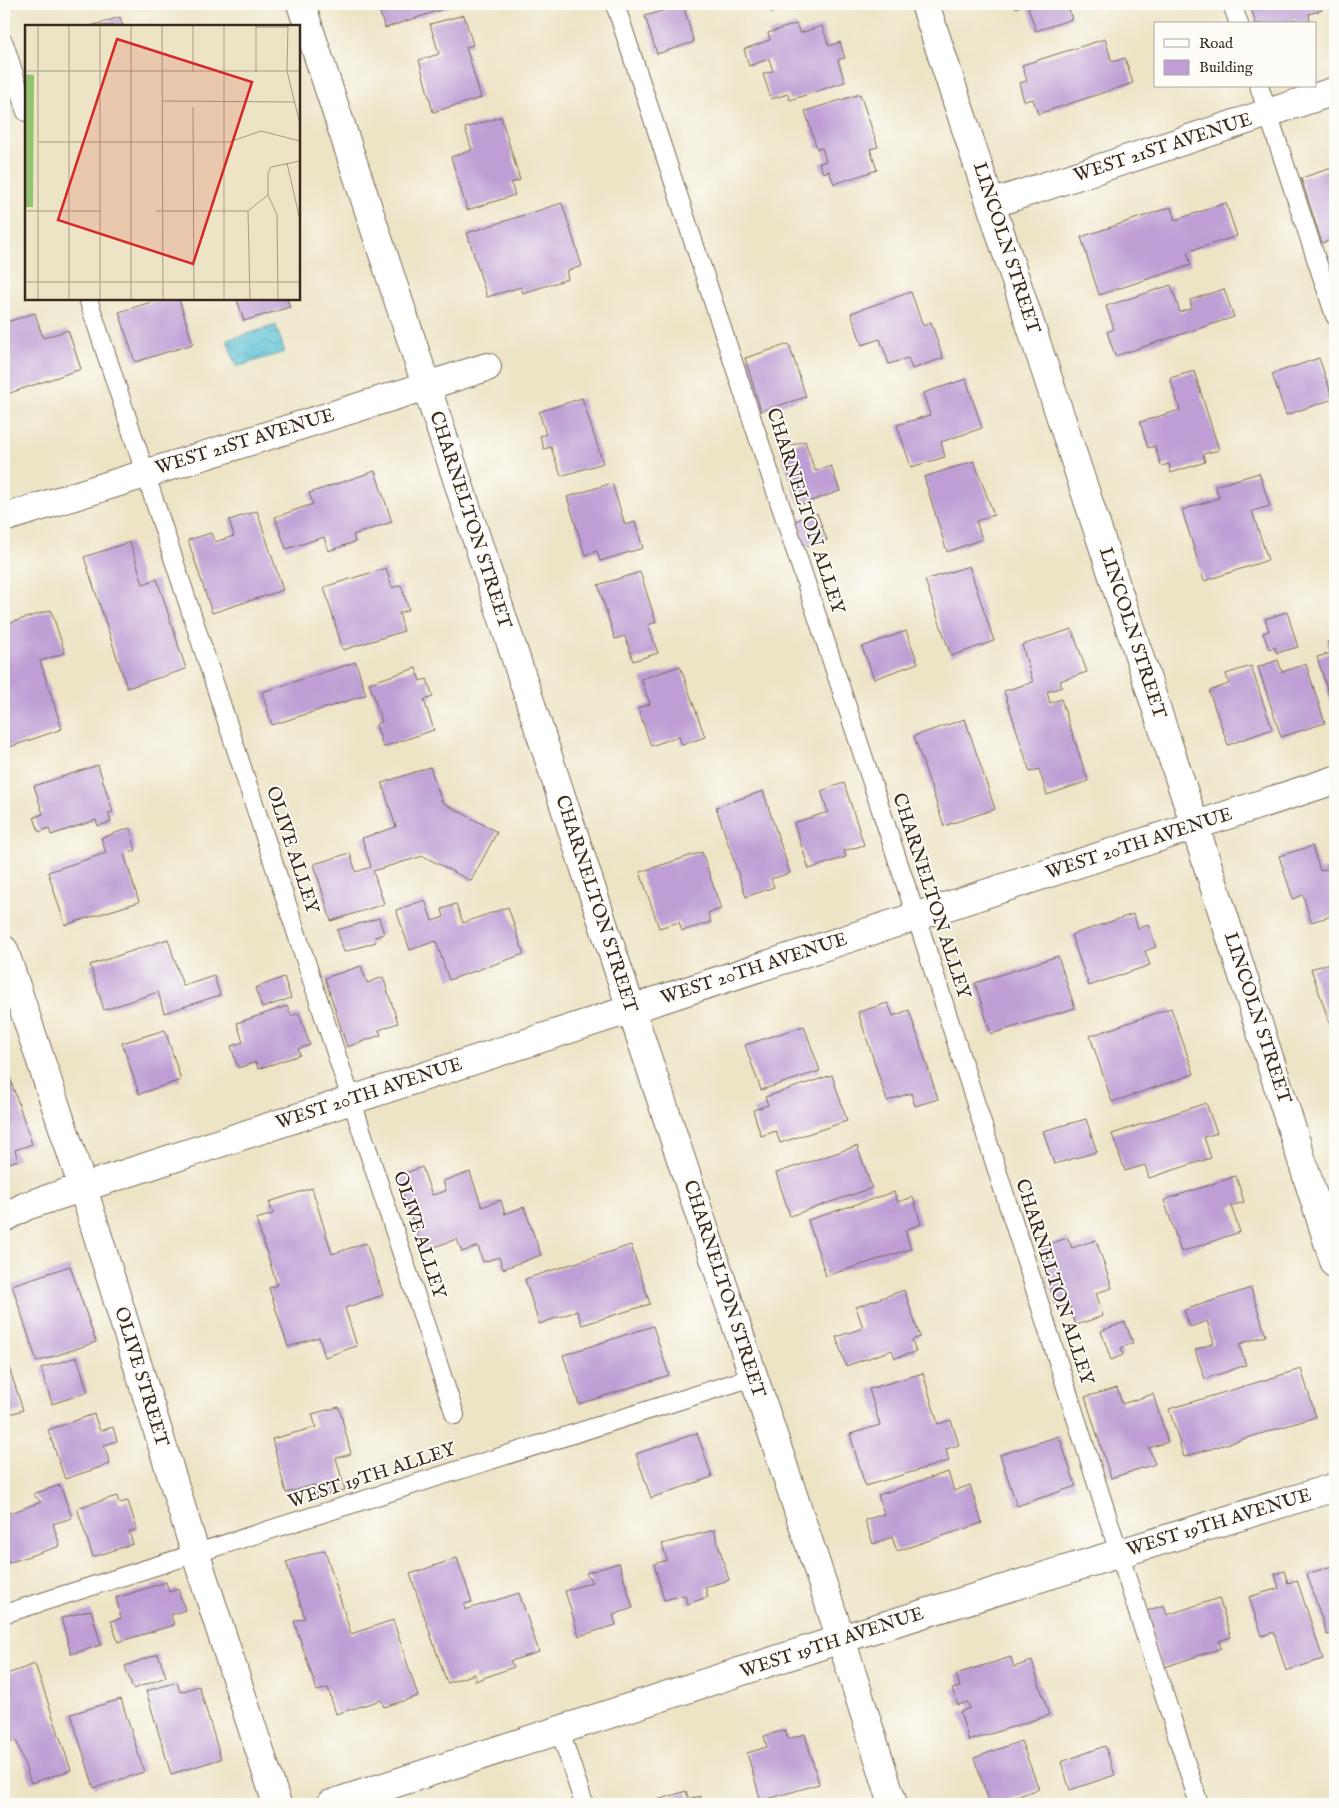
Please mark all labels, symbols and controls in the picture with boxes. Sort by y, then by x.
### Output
legend [1154,22,1316,88]
inset map [25,25,300,300]
text: Road [1199,34,1234,53]
text: Building [1199,58,1254,77]
street label: WEST 21ST AVENUE [1071,108,1255,188]
street label: LINCOLN STREET [967,159,1045,337]
street label: WEST 21ST AVENUE [153,403,337,481]
street label: CHARNELTON ALLEY [760,405,850,618]
street label: CHARNELTON STREET [423,408,517,632]
street label: LINCOLN STREET [1093,544,1171,722]
street label: OLIVE ALLEY [260,783,324,918]
street label: CHARNELTON ALLEY [886,790,976,1003]
street label: CHARNELTON STREET [549,792,643,1016]
street label: WEST 20TH AVENUE [1043,802,1235,886]
street label: WEST 20TH AVENUE [658,927,850,1011]
street label: LINCOLN STREET [1218,929,1296,1107]
street label: WEST 20TH AVENUE [273,1052,465,1136]
street label: OLIVE ALLEY [387,1168,451,1303]
street label: CHARNELTON ALLEY [1009,1176,1099,1389]
street label: CHARNELTON STREET [677,1177,771,1401]
street label: OLIVE STREET [108,1304,174,1450]
street label: WEST 19TH ALLEY [285,1437,460,1514]
street label: WEST 19TH AVENUE [1124,1483,1314,1563]
street label: WEST 19TH AVENUE [737,1602,927,1684]

